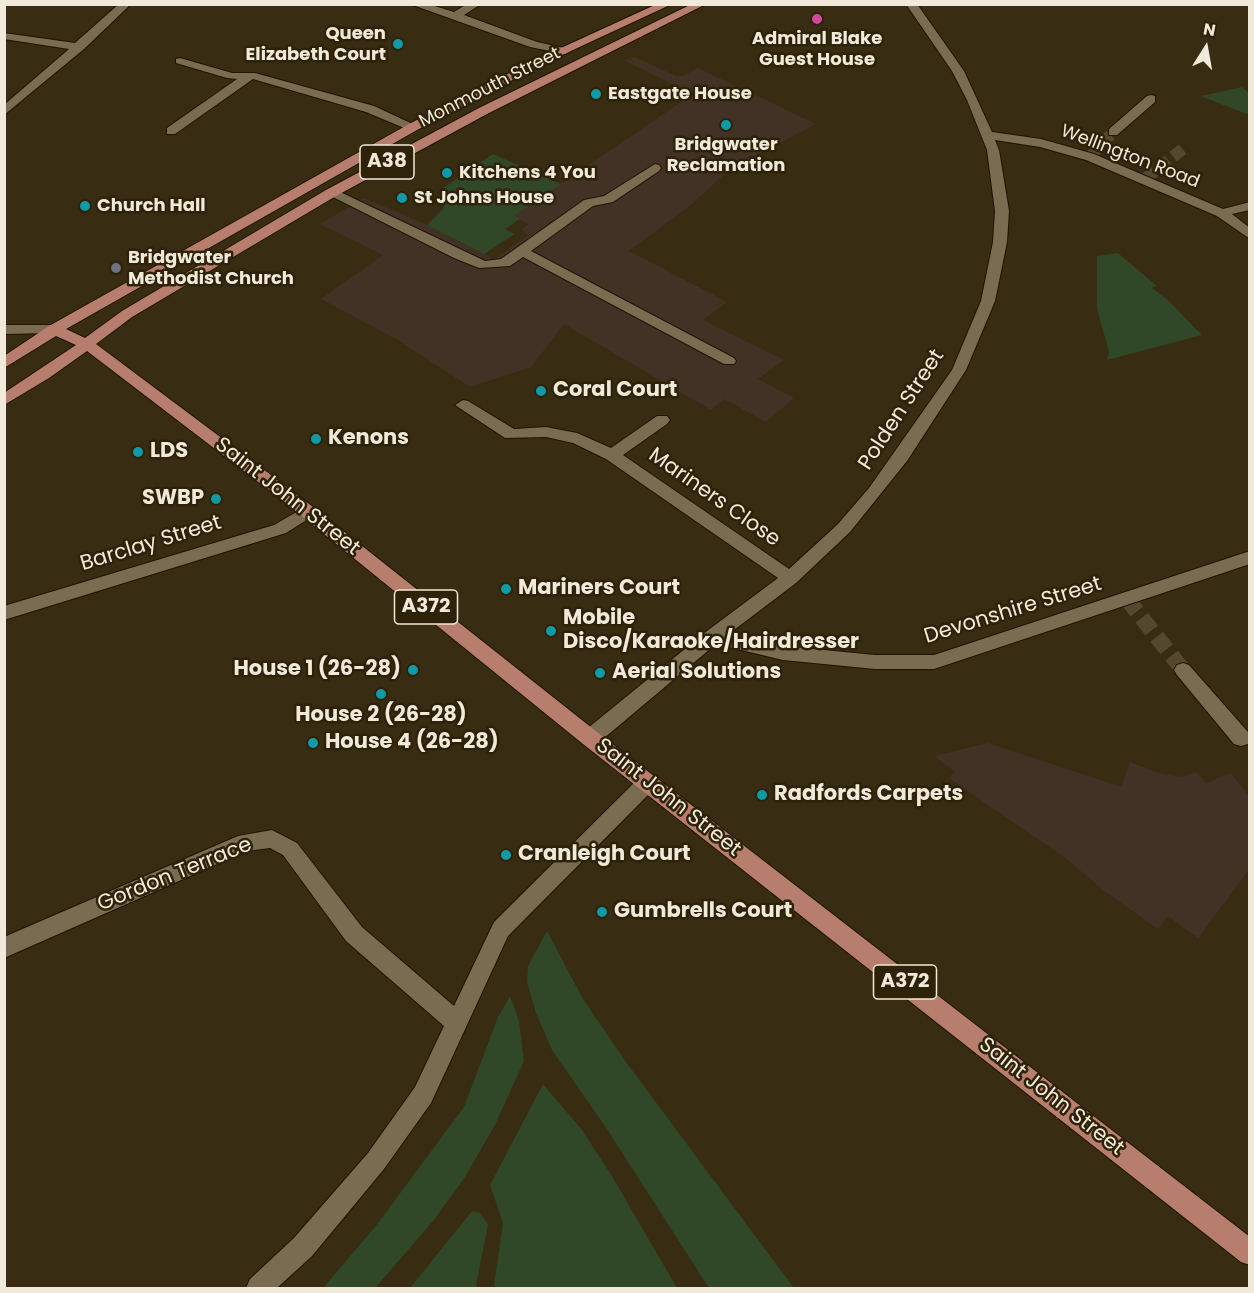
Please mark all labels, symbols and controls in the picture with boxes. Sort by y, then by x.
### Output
marker: Admiral Blake Guest House [810,12,824,26]
text: N [1201,17,1218,42]
north arrow [1176,18,1236,78]
place label: Queen Elizabeth Court [246,23,386,66]
place label: Admiral Blake Guest House [752,28,882,70]
marker: Queen Elizabeth Court [391,37,405,51]
street label: Monmouth Street [416,43,564,133]
place label: Eastgate House [608,83,752,105]
marker: Eastgate House [589,87,603,101]
marker: Bridgwater Reclamation [719,118,733,132]
street label: Wellington Road [1058,121,1202,193]
place label: Bridgwater Reclamation [667,134,785,176]
road number: A38 [360,145,414,179]
place label: Kitchens 4 You [459,162,596,184]
marker: Kitchens 4 You [440,166,454,180]
place label: St Johns House [414,187,554,209]
marker: St Johns House [395,191,409,205]
place label: Church Hall [97,195,206,217]
marker: Church Hall [78,199,92,213]
place label: Bridgwater Methodist Church [128,247,294,290]
marker: Bridgwater Methodist Church [109,261,123,275]
street label: Polden Street [854,345,950,475]
place label: Coral Court [553,378,677,404]
marker: Coral Court [534,384,548,398]
place label: Kenons [328,426,409,452]
marker: Kenons [309,432,323,446]
street label: Saint John Street [210,433,364,561]
place label: LDS [150,439,188,465]
street label: Mariners Close [643,443,785,553]
marker: LDS [131,445,145,459]
place label: SWBP [142,486,204,512]
marker: SWBP [209,492,223,506]
street label: Barclay Street [78,511,224,577]
street label: Devonshire Street [921,572,1105,650]
place label: Mariners Court [518,576,680,602]
marker: Mariners Court [499,582,513,596]
road number: A372 [394,590,458,624]
place label: Mobile Disco/Karaoke/Hairdresser [563,606,859,656]
marker: Mobile Disco/Karaoke/Hairdresser [544,624,558,638]
place label: House 1 (26-28) [233,657,401,683]
place label: Aerial Solutions [612,660,781,686]
marker: House 1 (26-28) [406,663,420,677]
marker: Aerial Solutions [593,666,607,680]
marker: House 2 (26-28) [374,687,388,701]
place label: House 2 (26-28) [295,703,467,729]
place label: House 4 (26-28) [325,730,499,756]
street label: Saint John Street [591,734,745,862]
marker: House 4 (26-28) [306,736,320,750]
place label: Radfords Carpets [774,782,963,808]
marker: Radfords Carpets [755,788,769,802]
street label: Gordon Terrace [94,833,256,917]
place label: Cranleigh Court [518,842,691,868]
marker: Cranleigh Court [499,848,513,862]
place label: Gumbrells Court [614,899,792,925]
marker: Gumbrells Court [595,905,609,919]
road number: A372 [874,965,936,999]
street label: Saint John Street [974,1033,1128,1161]

